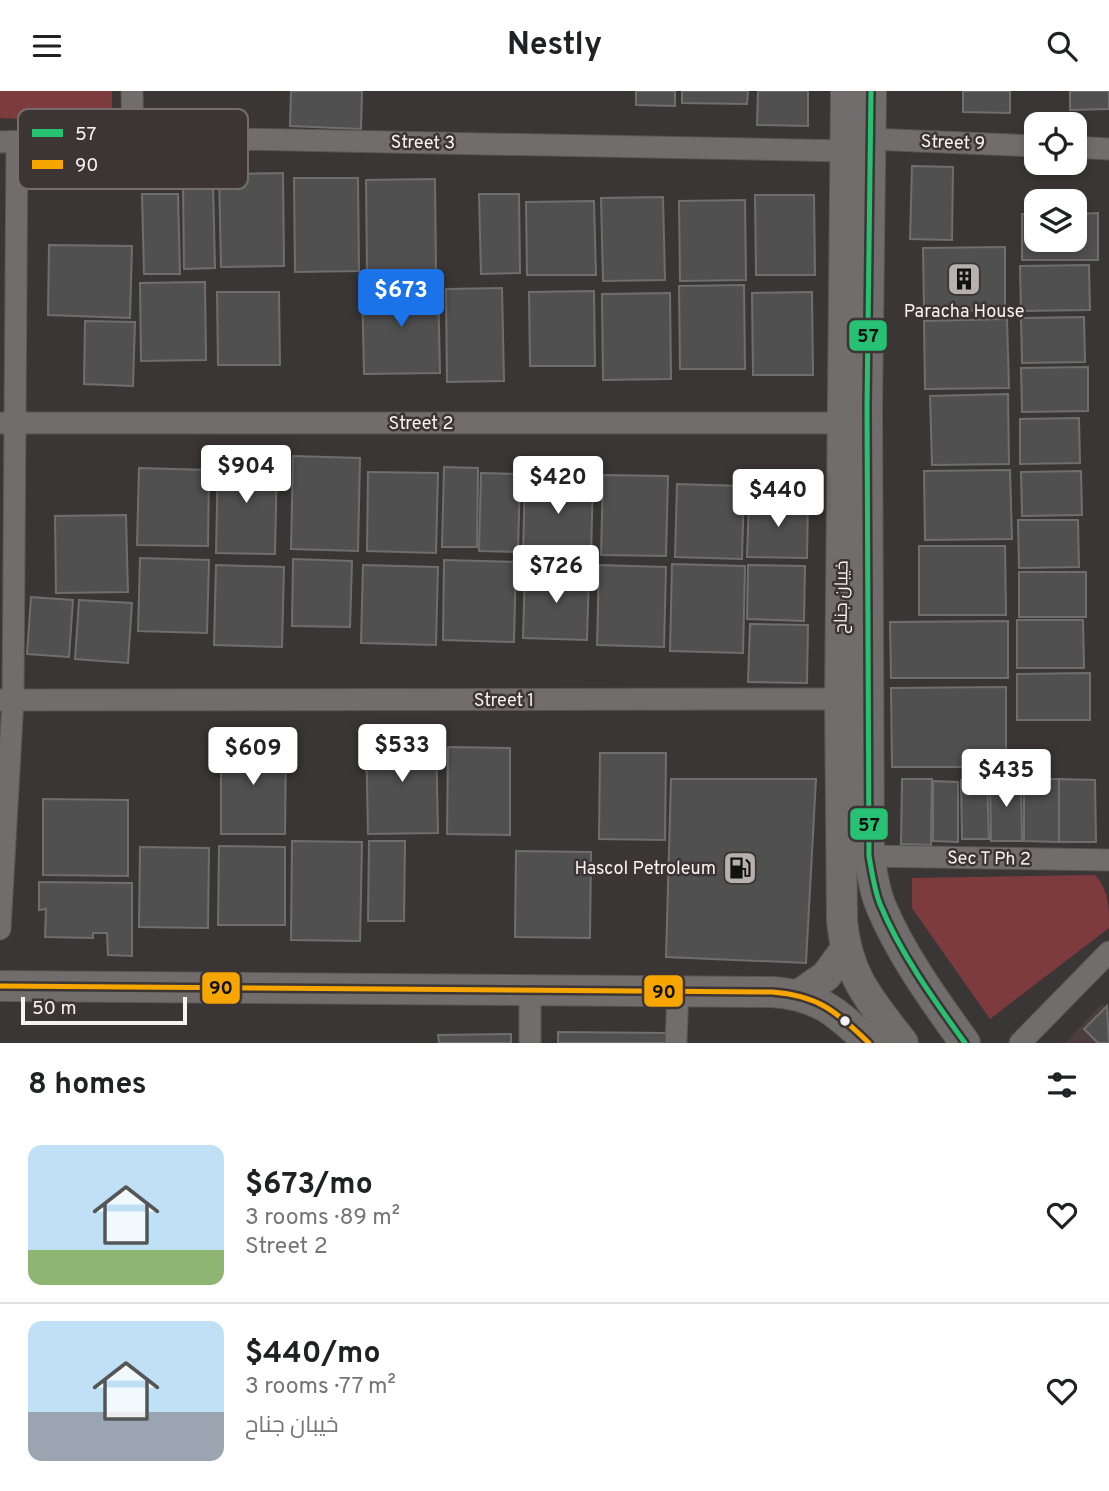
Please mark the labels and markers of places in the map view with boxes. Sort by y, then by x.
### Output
building icon: Paracha House [945,260,983,298]
pin: $673 [360,269,442,329]
place label: Paracha House [904,301,1024,324]
pin: $904 [205,445,287,505]
pin: $420 [517,457,599,516]
pin: $440 [737,469,819,529]
pin: $726 [515,545,597,605]
pin: $533 [361,725,443,784]
pin: $609 [212,727,294,787]
pin: $435 [965,749,1047,809]
fuel station icon: Hascol Petroleum [721,849,759,887]
place label: Hascol Petroleum [575,858,716,881]
unlabelled marker [838,1014,852,1028]

